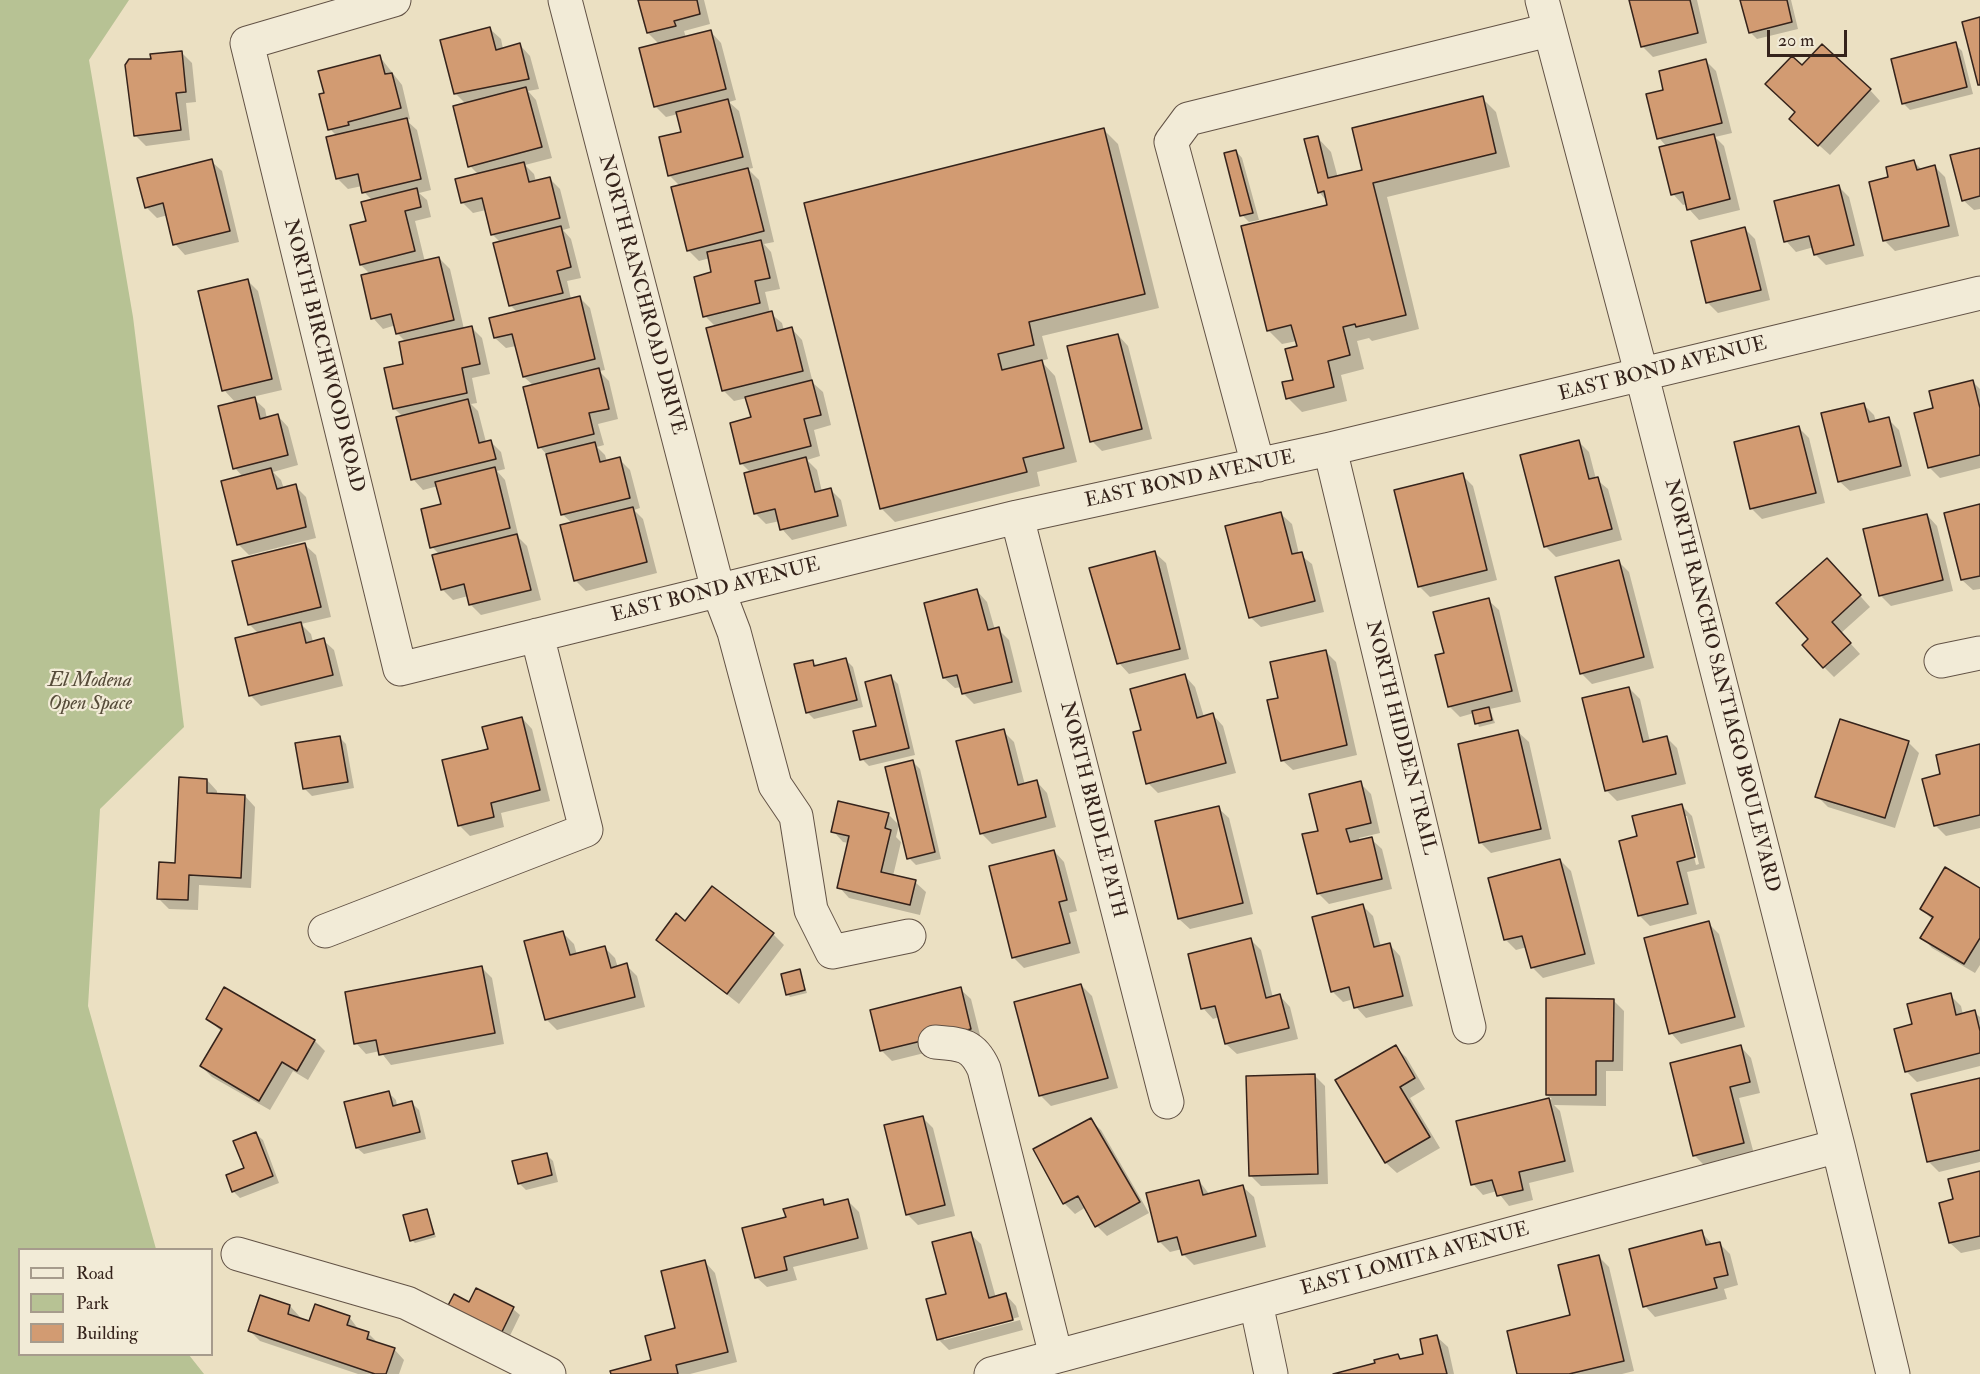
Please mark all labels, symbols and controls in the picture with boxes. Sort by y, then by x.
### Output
scale bar [1770,18,1850,56]
text: 20 m [1778,29,1814,52]
street label: NORTH RANCHROAD DRIVE [592,152,690,438]
street label: NORTH BIRCHWOOD ROAD [277,217,369,495]
street label: EAST BOND AVENUE [1556,332,1770,408]
street label: EAST BOND AVENUE [1083,446,1297,514]
street label: NORTH RANCHO SANTIAGO BOULEVARD [1658,477,1784,895]
street label: EAST BOND AVENUE [609,553,823,629]
street label: NORTH HIDDEN TRAIL [1359,618,1441,858]
park label: El Modena Open Space [48,670,132,717]
street label: NORTH BRIDLE PATH [1053,699,1131,921]
street label: EAST LOMITA AVENUE [1298,1218,1532,1302]
legend [18,1248,213,1356]
text: Road [76,1262,114,1285]
text: Park [76,1292,109,1315]
text: Building [76,1322,138,1345]

